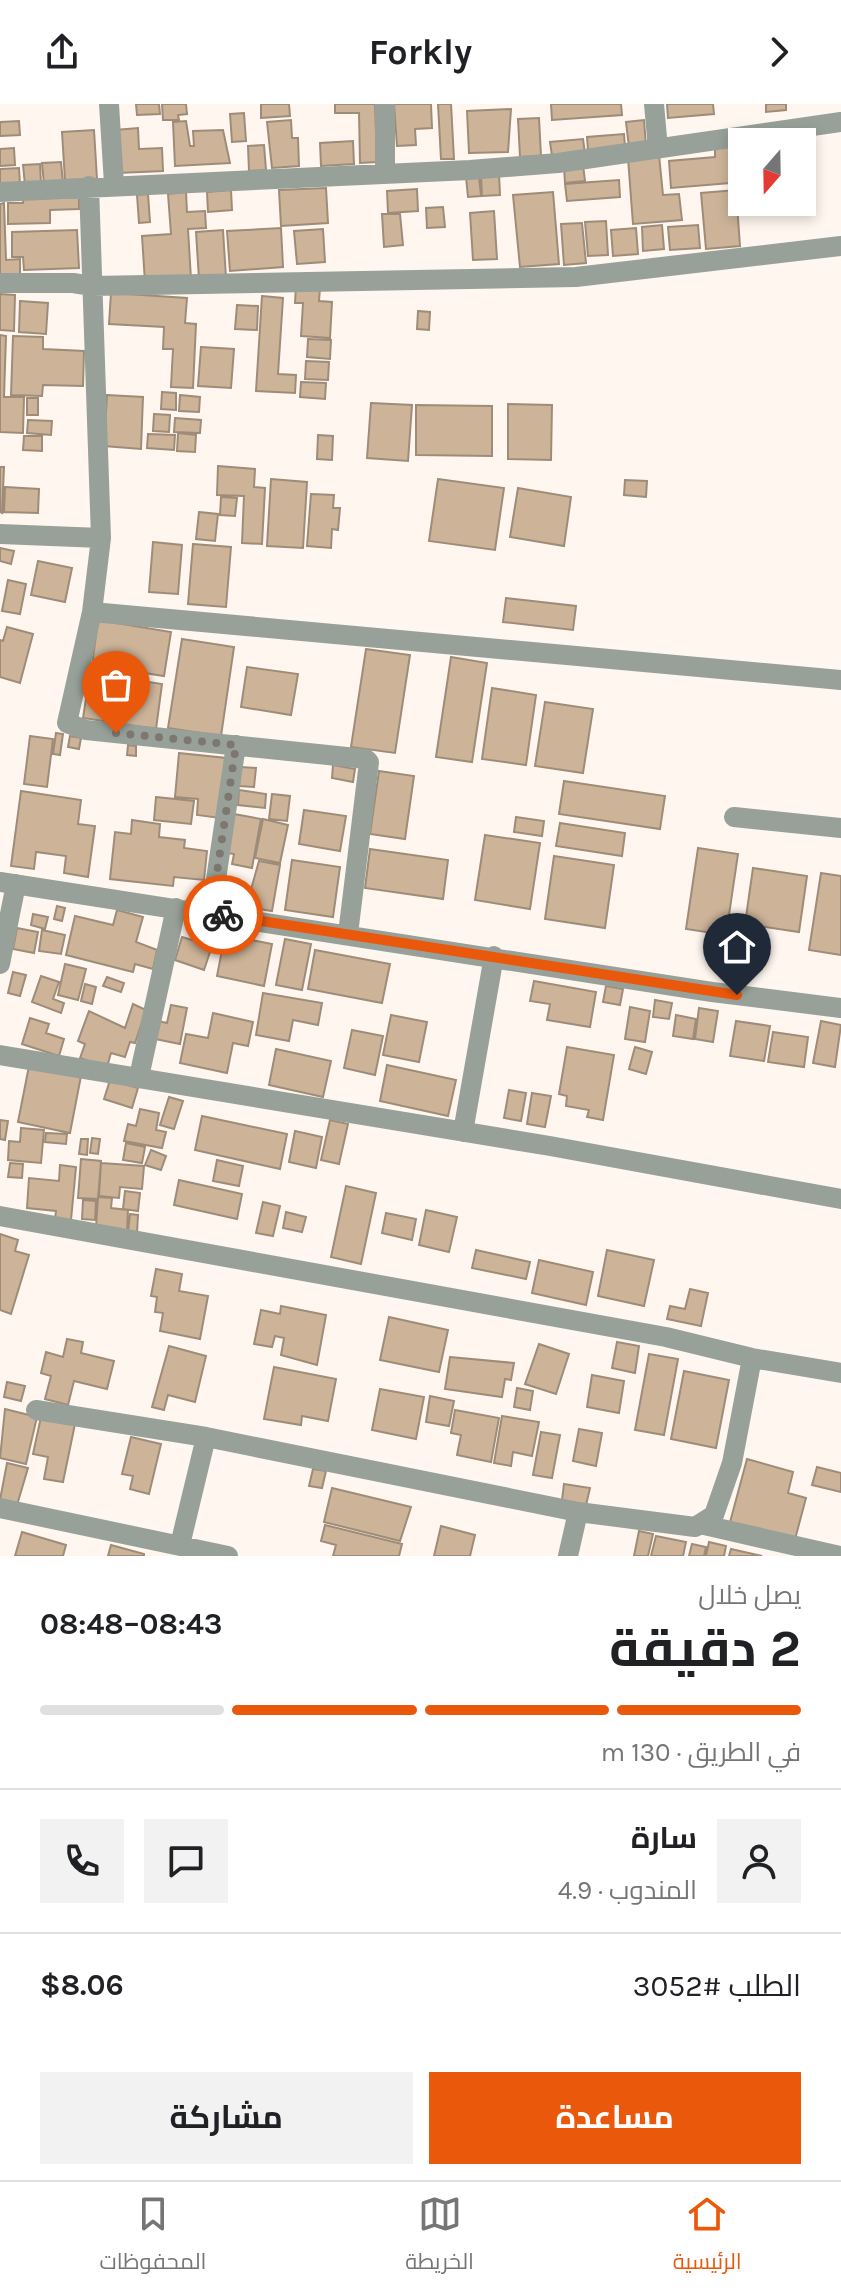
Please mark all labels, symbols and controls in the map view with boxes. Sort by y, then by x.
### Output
icon: share [40,30,84,74]
icon: forward [757,30,801,74]
text: Forkly [369,31,472,73]
north arrow [728,128,816,216]
map controls [728,128,816,216]
pin [82,651,150,733]
icon: bag [94,663,138,707]
courier [183,875,263,955]
icon: bike [201,893,245,937]
pin [703,913,771,995]
icon: home [715,925,759,969]
text: يصل خلال [698,1580,801,1611]
text: 08:43–08:48 [40,1606,222,1642]
text: 2 دقيقة [609,1618,801,1679]
text: في الطريق · 130 m [601,1737,801,1768]
button: phone [40,1819,124,1903]
button: chat [144,1819,228,1903]
button: person [717,1819,801,1903]
text: سارة [631,1820,697,1856]
text: المندوب · 4.9 [558,1875,697,1906]
text: $8.06 [40,1967,124,2003]
text: الطلب #3052 [633,1968,801,2004]
button: مشاركة [40,2072,413,2164]
button: مساعدة [429,2072,801,2164]
tab: المحفوظات [99,2192,206,2282]
tab: الخريطة [405,2192,474,2282]
tab: الرئيسية [673,2192,742,2282]

